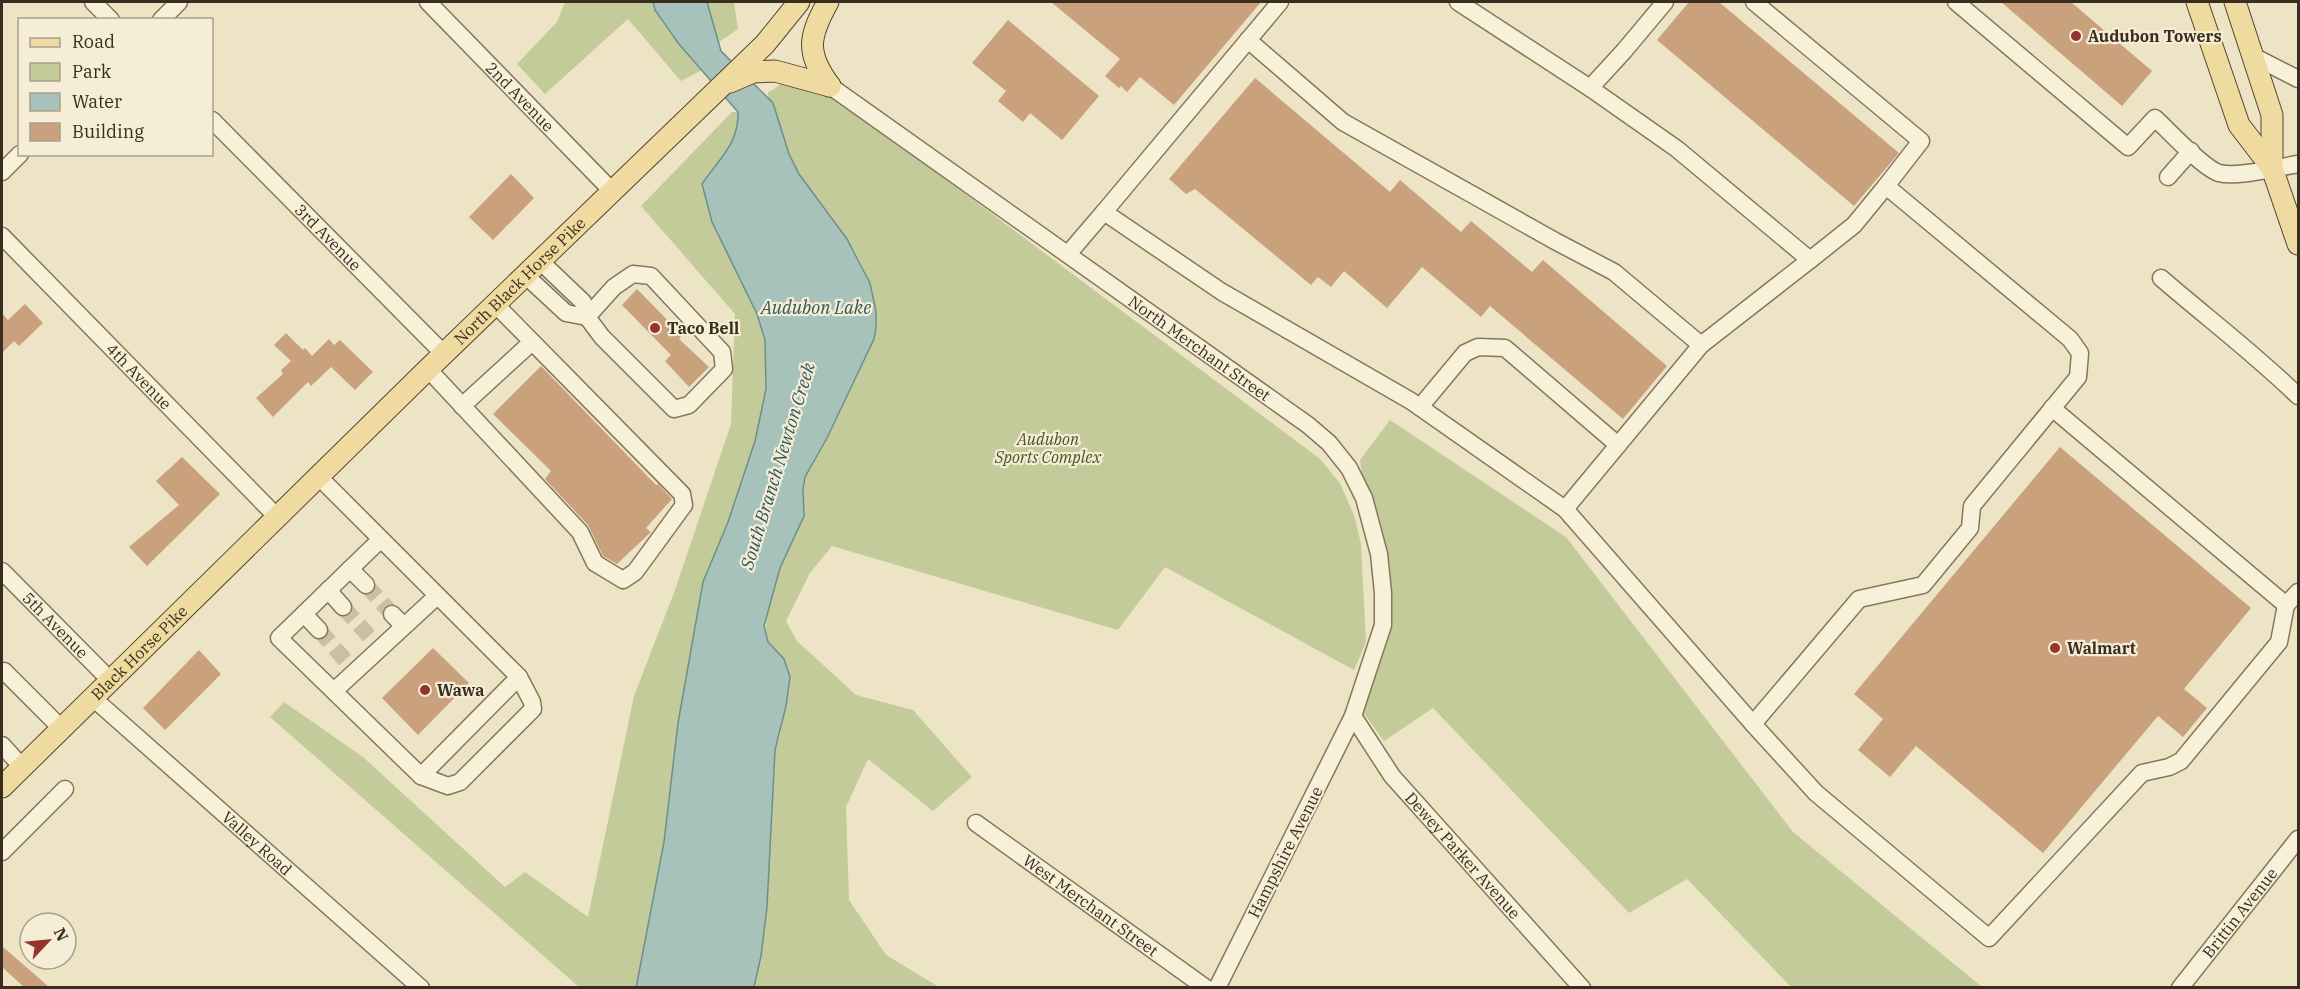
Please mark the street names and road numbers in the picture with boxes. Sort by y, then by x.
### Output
street label: 2nd Avenue [482,58,558,136]
street label: 3rd Avenue [291,199,366,275]
street label: North Black Horse Pike [450,213,590,349]
street label: North Merchant Street [1125,291,1275,405]
street label: 4th Avenue [102,339,176,414]
street label: 5th Avenue [18,588,93,662]
street label: Black Horse Pike [87,601,191,704]
street label: Hampshire Avenue [1243,783,1327,921]
street label: Dewey Parker Avenue [1401,788,1525,923]
street label: Valley Road [218,807,296,880]
street label: West Merchant Street [1019,850,1162,961]
street label: Brittin Avenue [2198,864,2281,962]

